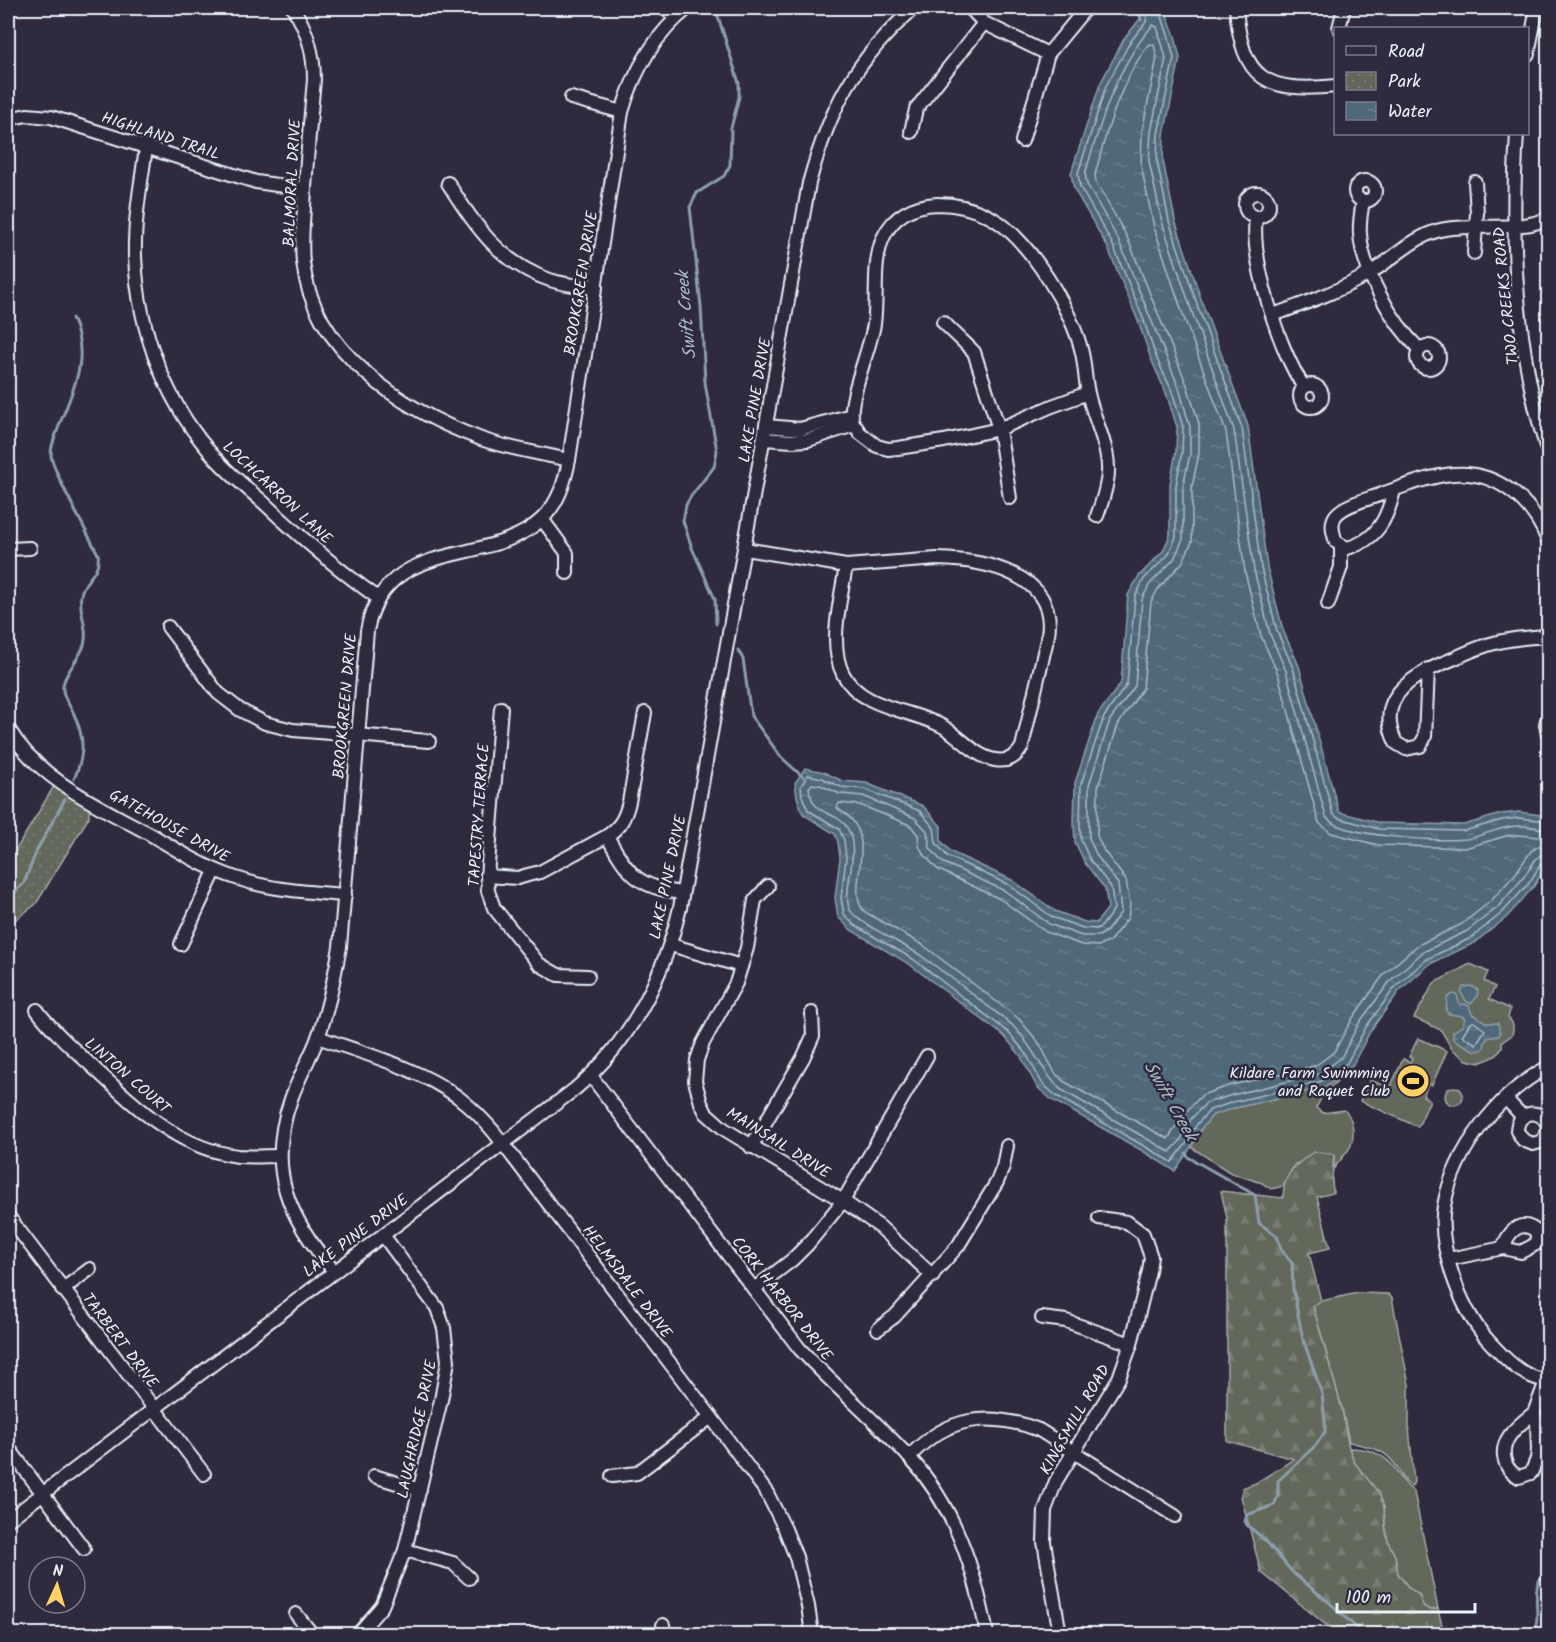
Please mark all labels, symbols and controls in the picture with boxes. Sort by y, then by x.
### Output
legend [1334,27,1529,135]
text: Road [1388,38,1425,67]
text: Park [1388,68,1421,97]
text: Water [1388,98,1433,127]
street label: HIGHLAND TRAIL [98,105,223,167]
street label: BALMORAL DRIVE [277,118,308,248]
street label: BROOKGREEN DRIVE [558,208,605,357]
street label: TWO CREEKS ROAD [1487,226,1526,366]
water label: Swift Creek [669,267,706,360]
street label: LAKE PINE DRIVE [732,335,779,465]
street label: LOCHCARRON LANE [216,435,338,551]
street label: BROOKGREEN DRIVE [327,632,364,780]
street label: TAPESTRY TERRACE [462,742,497,888]
street label: GATEHOUSE DRIVE [104,783,235,870]
street label: LAKE PINE DRIVE [643,812,694,942]
street label: LINTON COURT [78,1032,177,1122]
water label: Swift Creek [1135,1056,1206,1149]
place label: Kildare Farm Swimming and Raquet Club [1230,1061,1391,1104]
sports icon: Kildare Farm Swimming and Raquet Club [1395,1063,1431,1099]
street label: MAINSAIL DRIVE [721,1101,836,1186]
street label: LAKE PINE DRIVE [298,1188,414,1284]
street label: HELMSDALE DRIVE [576,1220,678,1345]
street label: CORK HARBOR DRIVE [725,1231,839,1367]
street label: TARBERT DRIVE [76,1288,164,1394]
street label: LAUGHRIDGE DRIVE [391,1357,445,1501]
street label: KINGSMILL ROAD [1033,1360,1117,1480]
north arrow [27,1555,87,1615]
text: N [52,1559,64,1584]
scale bar [1337,1576,1475,1614]
text: 100 m [1346,1584,1391,1613]

